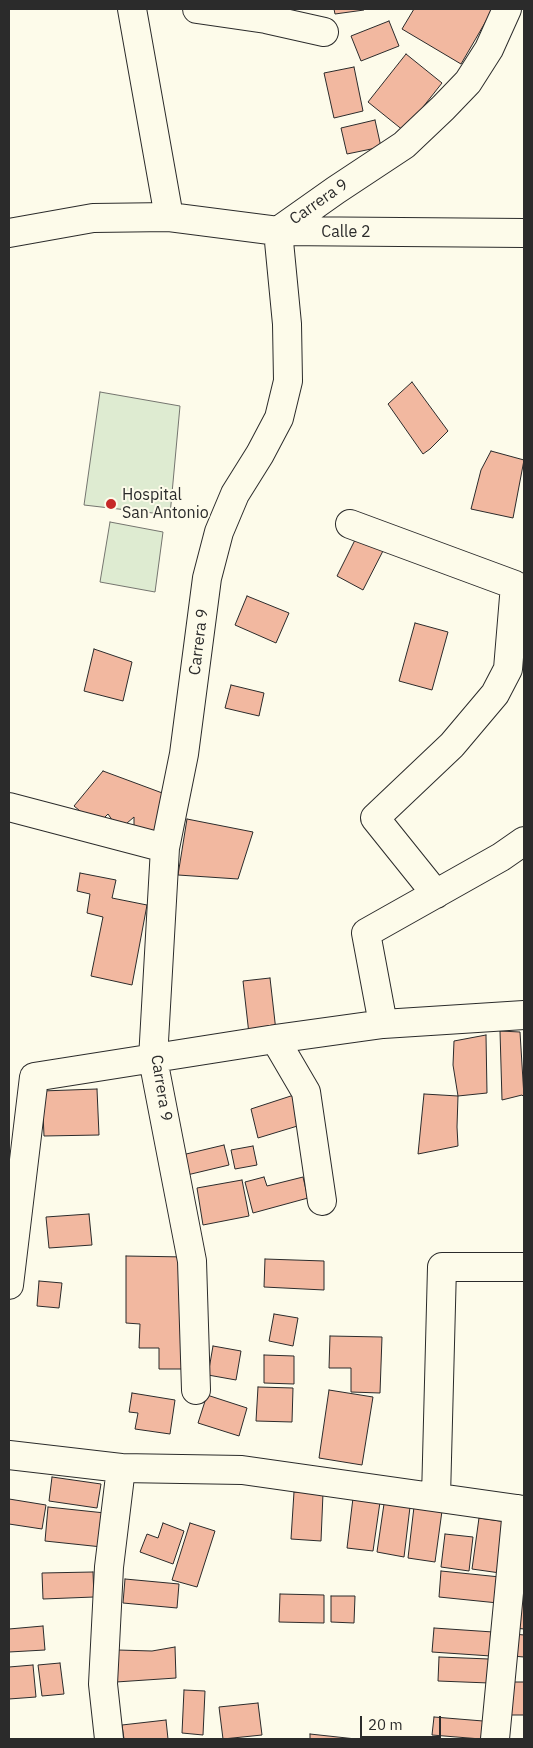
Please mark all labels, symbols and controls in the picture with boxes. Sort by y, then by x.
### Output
street label: Carrera 9 [286,175,352,229]
street label: Calle 2 [321,222,371,242]
place label: Hospital San Antonio [122,485,209,523]
marker: Hospital San Antonio [104,497,118,511]
street label: Carrera 9 [185,608,213,676]
street label: Carrera 9 [146,1054,176,1122]
scale bar [363,1706,444,1738]
text: 20 m [368,1715,403,1734]

